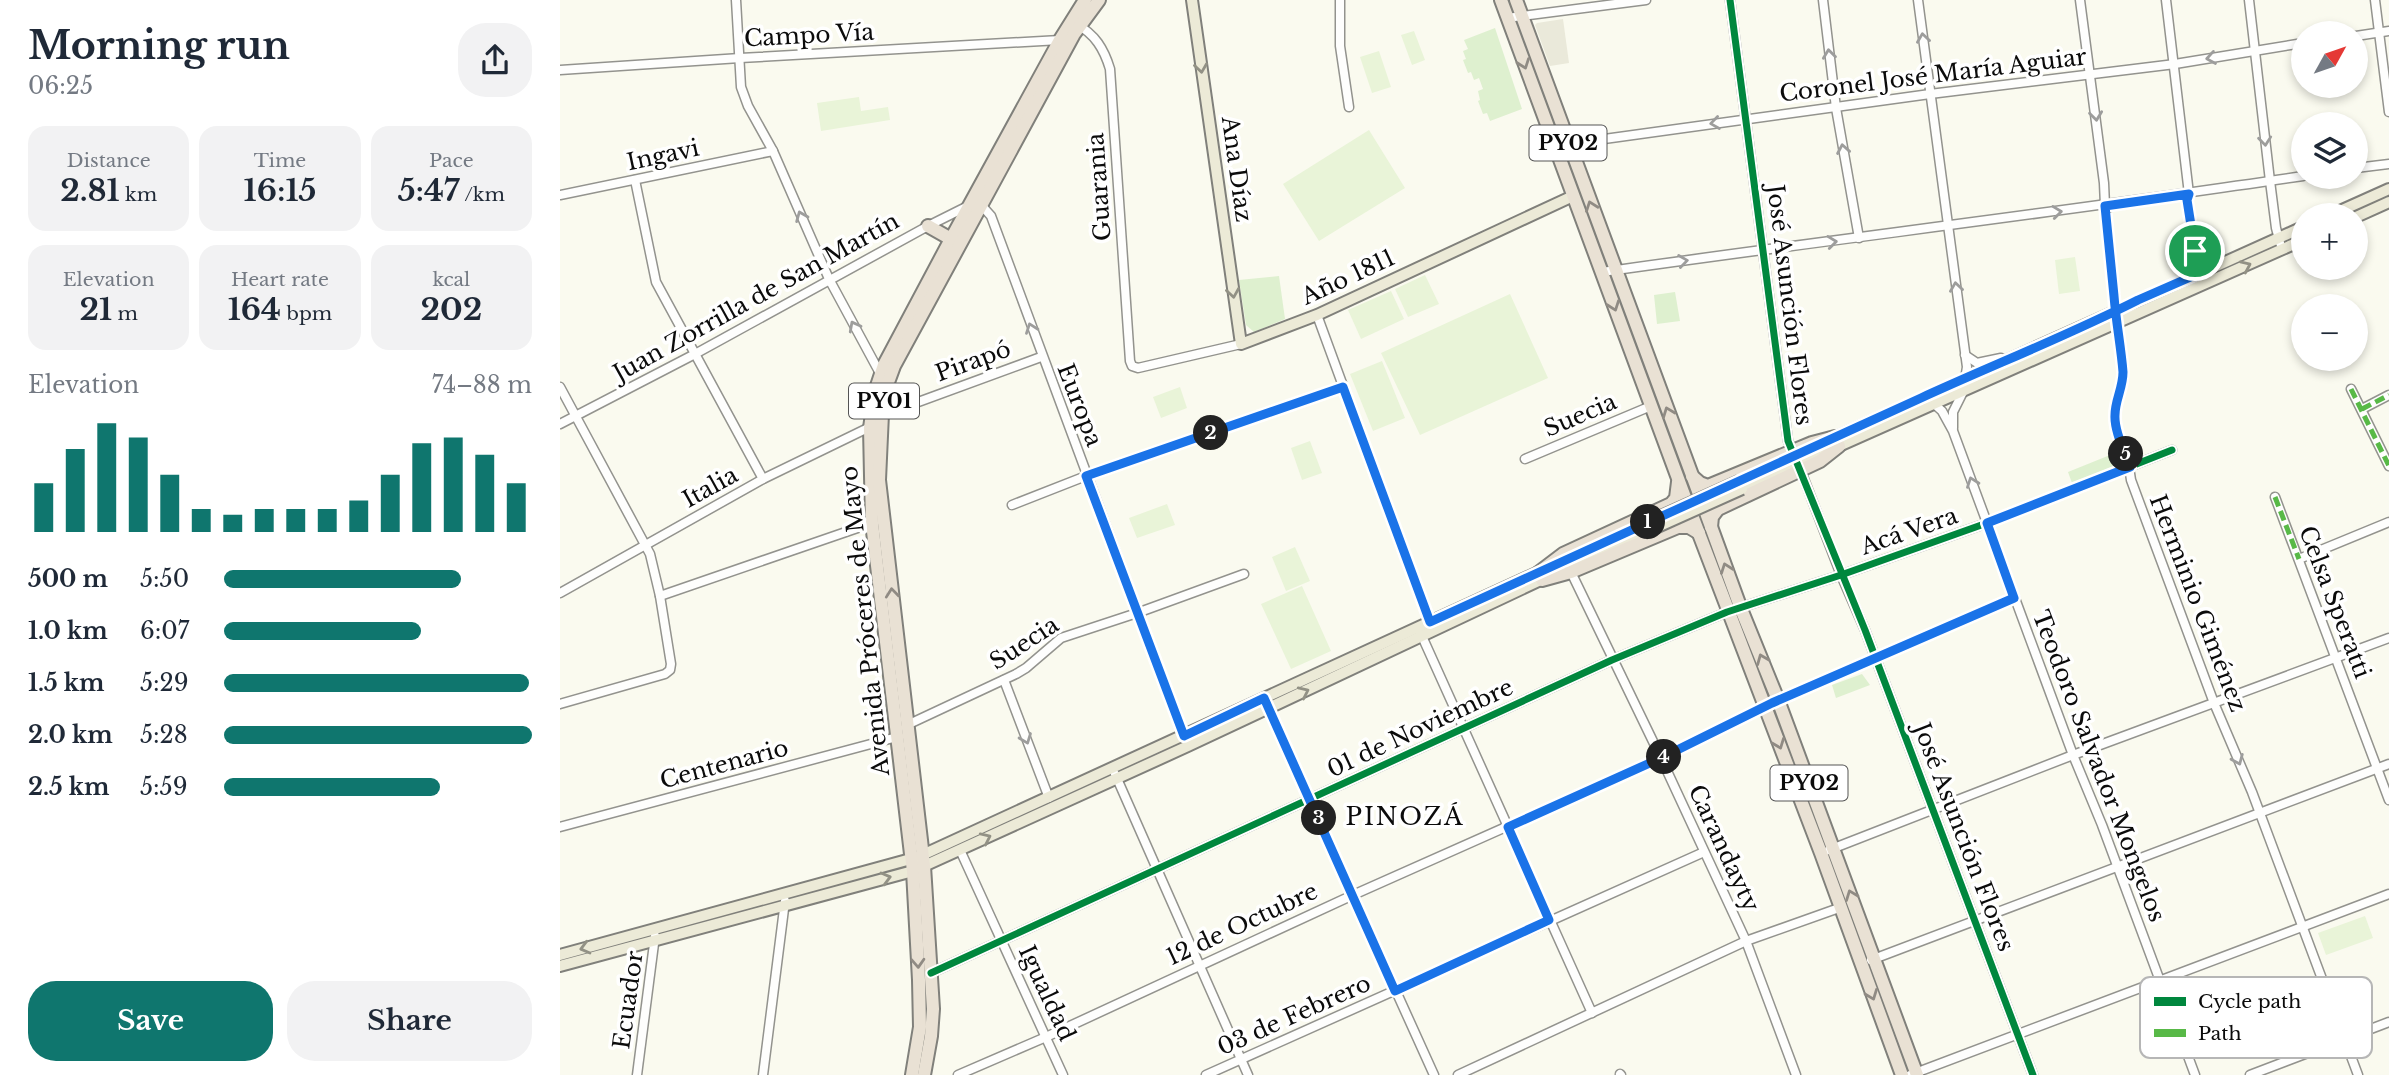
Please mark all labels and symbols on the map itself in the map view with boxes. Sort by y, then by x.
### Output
street label: Campo Vía [743,18,875,52]
north arrow [2291,21,2368,98]
one-way arrow [1915,32,1930,43]
street label: Coronel José María Aguiar [1778,42,2088,108]
one-way arrow [1822,48,1837,60]
one-way arrow [2205,50,2217,65]
one-way arrow [1516,58,1530,70]
one-way arrow [1194,62,1209,73]
one-way arrow [2088,110,2103,122]
street label: Ana Díaz [1216,113,1258,224]
one-way arrow [1709,116,1720,131]
road number: PY02 [1530,125,1606,160]
street label: Guarania [1081,132,1117,242]
street label: Ingavi [624,134,702,176]
one-way arrow [2258,135,2273,147]
one-way arrow [1837,143,1852,155]
street label: José Asunción Flores [1761,180,1819,427]
one-way arrow [1586,201,1600,213]
one-way arrow [2051,204,2063,219]
street label: Juan Zorrilla de San Martín [606,207,904,389]
one-way arrow [795,211,809,223]
pin [2165,221,2225,281]
one-way arrow [1826,234,1838,249]
street label: Año 1811 [1296,243,1399,311]
one-way arrow [1677,253,1689,268]
one-way arrow [2239,260,2251,274]
one-way arrow [1948,282,1963,293]
one-way arrow [1226,287,1241,299]
one-way arrow [1606,299,1620,311]
one-way arrow [849,321,862,333]
one-way arrow [1025,322,1039,334]
street label: Pirapó [932,335,1014,387]
street label: Europa [1051,360,1109,451]
road number: PY01 [849,384,919,418]
street label: Suecia [1539,387,1621,443]
one-way arrow [1663,406,1677,418]
pin: 2 [1194,416,1228,450]
pin: 5 [2108,436,2144,472]
street label: Italia [678,460,743,513]
street label: Avenida Próceres de Mayo [835,465,895,778]
one-way arrow [1966,477,1980,489]
street label: Herminio Giménez [2144,490,2252,716]
street label: Acá Vera [1856,501,1961,561]
pin: 1 [1630,504,1666,540]
street label: Celsa Speratti [2293,522,2377,682]
one-way arrow [1720,563,1734,575]
one-way arrow [884,587,899,599]
street label: Teodoro Salvador Mongelos [2027,606,2171,926]
street label: Suecia [984,610,1064,676]
one-way arrow [1756,654,1770,666]
street label: 01 de Noviembre [1323,673,1517,783]
one-way arrow [1297,686,1309,700]
street label: José Asunción Flores [1906,716,2020,955]
one-way arrow [1018,732,1032,744]
street label: Centenario [657,733,791,795]
one-way arrow [1771,737,1785,749]
pin: 4 [1646,740,1682,774]
one-way arrow [2230,754,2244,766]
road number: PY02 [1770,766,1848,800]
street label: Carandayty [1682,780,1766,916]
pin: 3 [1302,800,1336,836]
district label: PINOZÁ [1345,802,1465,831]
one-way arrow [979,832,991,846]
one-way arrow [880,872,892,886]
street label: 12 de Octubre [1162,877,1322,971]
one-way arrow [1845,890,1859,902]
one-way arrow [579,940,591,954]
street label: Igualdad [1013,941,1081,1045]
street label: Ecuador [607,949,649,1051]
one-way arrow [911,958,926,969]
street label: 03 de Febrero [1213,969,1375,1061]
legend [2140,977,2372,1058]
one-way arrow [1864,988,1878,1000]
text: Cycle path [2198,990,2301,1013]
text: Path [2198,1022,2242,1045]

